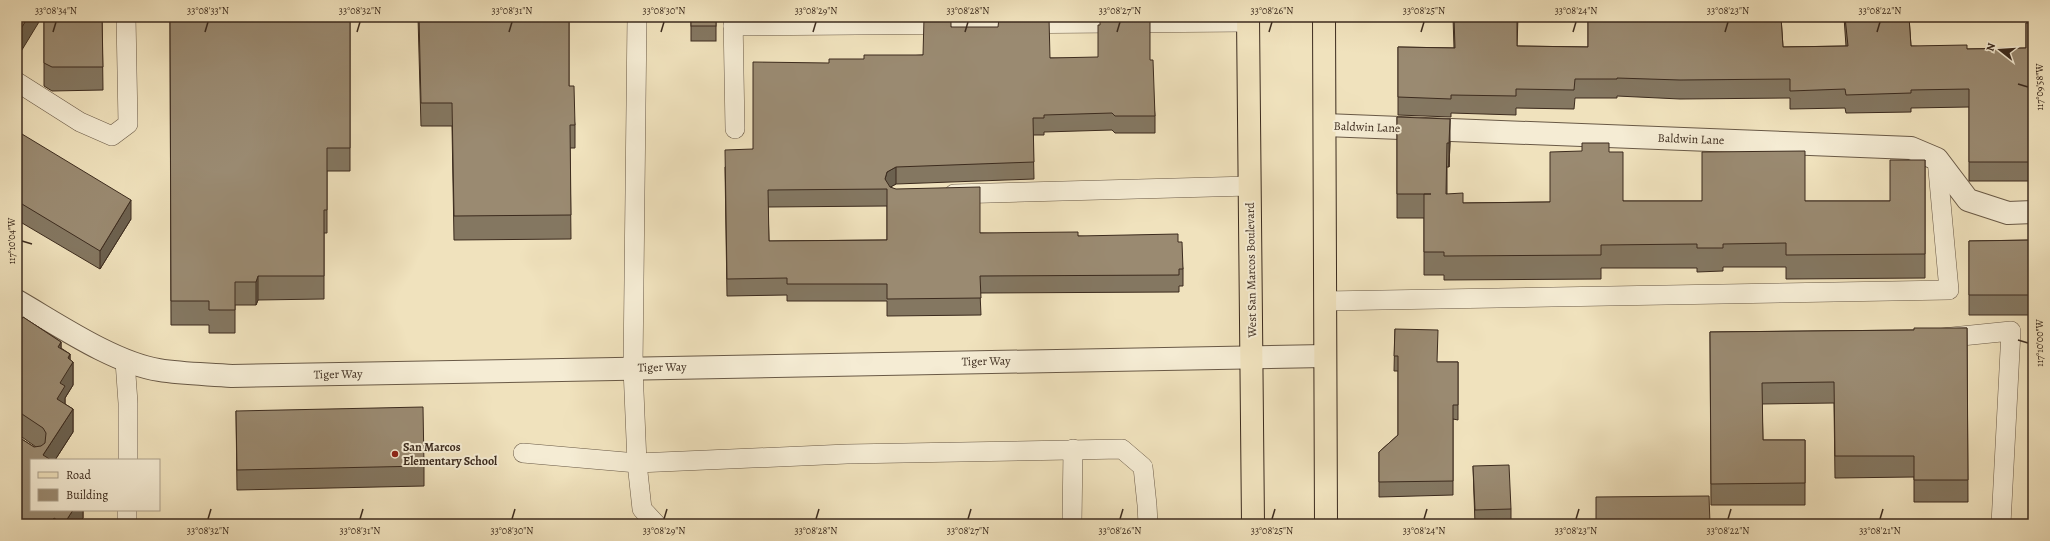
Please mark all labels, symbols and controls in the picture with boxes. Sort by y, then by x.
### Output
text: 33°08'34"N [35,4,77,17]
text: 33°08'33"N [187,4,229,17]
text: 33°08'32"N [339,4,381,17]
text: 33°08'31"N [491,4,533,17]
text: 33°08'30"N [643,4,685,17]
text: 33°08'29"N [795,4,837,17]
text: 33°08'28"N [946,4,990,17]
text: 33°08'27"N [1099,4,1141,17]
text: 33°08'26"N [1251,4,1293,17]
text: 33°08'25"N [1403,4,1445,17]
text: 33°08'24"N [1555,4,1597,17]
text: 33°08'23"N [1707,4,1749,17]
text: 33°08'22"N [1859,4,1901,17]
north arrow [1980,30,2020,70]
text: N [1983,41,1999,53]
text: 117°09'58"W [2033,63,2046,111]
street label: Baldwin Lane [1333,118,1401,136]
street label: Baldwin Lane [1657,130,1725,148]
street label: West San Marcos Boulevard [1242,202,1260,339]
text: 117°10'04"W [5,217,18,264]
text: 117°10'00"W [2033,319,2046,367]
street label: Tiger Way [961,353,1011,369]
street label: Tiger Way [637,359,687,375]
street label: Tiger Way [313,366,363,382]
place label: San Marcos Elementary School [403,439,498,469]
marker: San Marcos Elementary School [390,449,400,459]
legend [30,459,160,511]
text: Road [66,467,92,483]
text: Building [66,487,108,503]
text: 33°08'32"N [187,524,229,537]
text: 33°08'31"N [339,524,381,537]
text: 33°08'30"N [491,524,533,537]
text: 33°08'29"N [643,524,685,537]
text: 33°08'28"N [794,524,838,537]
text: 33°08'27"N [947,524,989,537]
text: 33°08'26"N [1099,524,1141,537]
text: 33°08'25"N [1251,524,1293,537]
text: 33°08'24"N [1403,524,1445,537]
text: 33°08'23"N [1555,524,1597,537]
text: 33°08'22"N [1707,524,1749,537]
text: 33°08'21"N [1859,524,1901,537]

